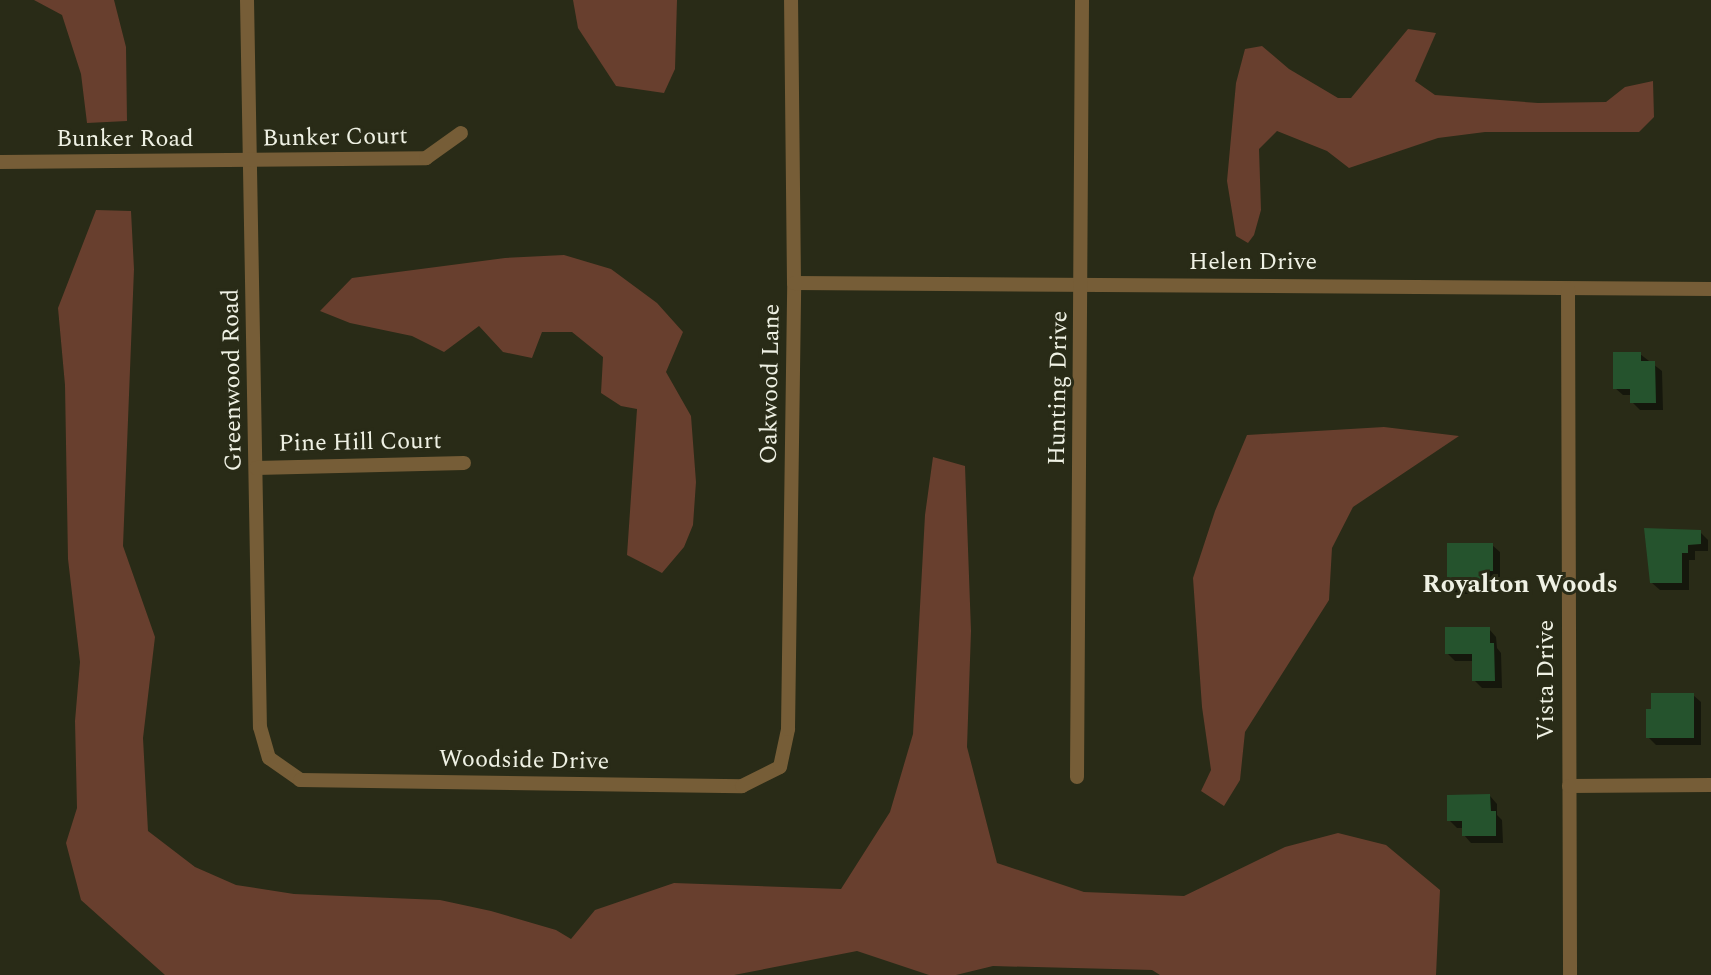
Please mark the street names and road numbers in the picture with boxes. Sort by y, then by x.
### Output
street label: Bunker Court [262,122,408,154]
street label: Bunker Road [56,126,194,154]
street label: Helen Drive [1189,249,1317,277]
street label: Greenwood Road [217,288,249,472]
street label: Oakwood Lane [755,304,787,464]
street label: Hunting Drive [1043,310,1075,466]
street label: Pine Hill Court [278,427,442,459]
street label: Vista Drive [1533,620,1561,740]
street label: Woodside Drive [439,745,609,777]

